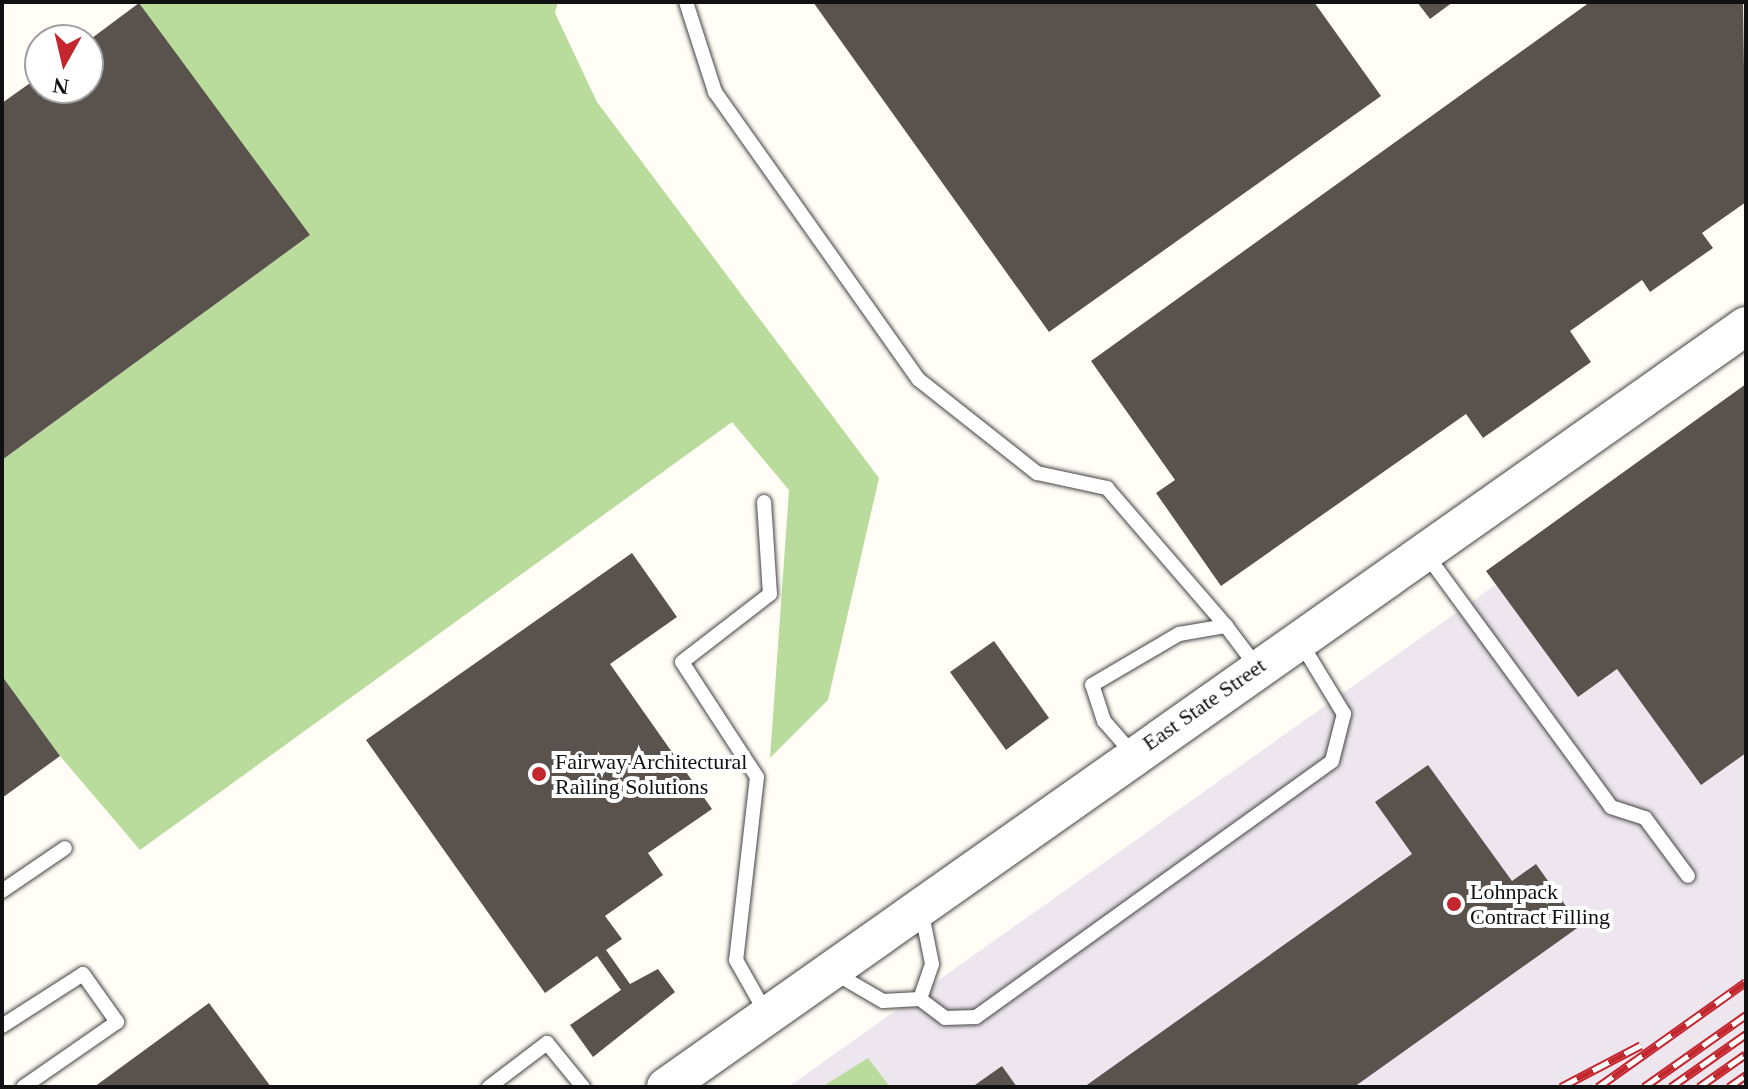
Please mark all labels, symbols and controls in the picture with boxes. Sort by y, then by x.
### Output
north arrow [24,24,104,104]
text: N [51,73,70,100]
street label: East State Street [1137,652,1271,756]
place label: Fairway Architectural Railing Solutions [555,748,749,800]
marker: Fairway Architectural Railing Solutions [530,765,548,783]
place label: Lohnpack Contract Filling [1470,878,1610,930]
marker: Lohnpack Contract Filling [1445,895,1463,913]

